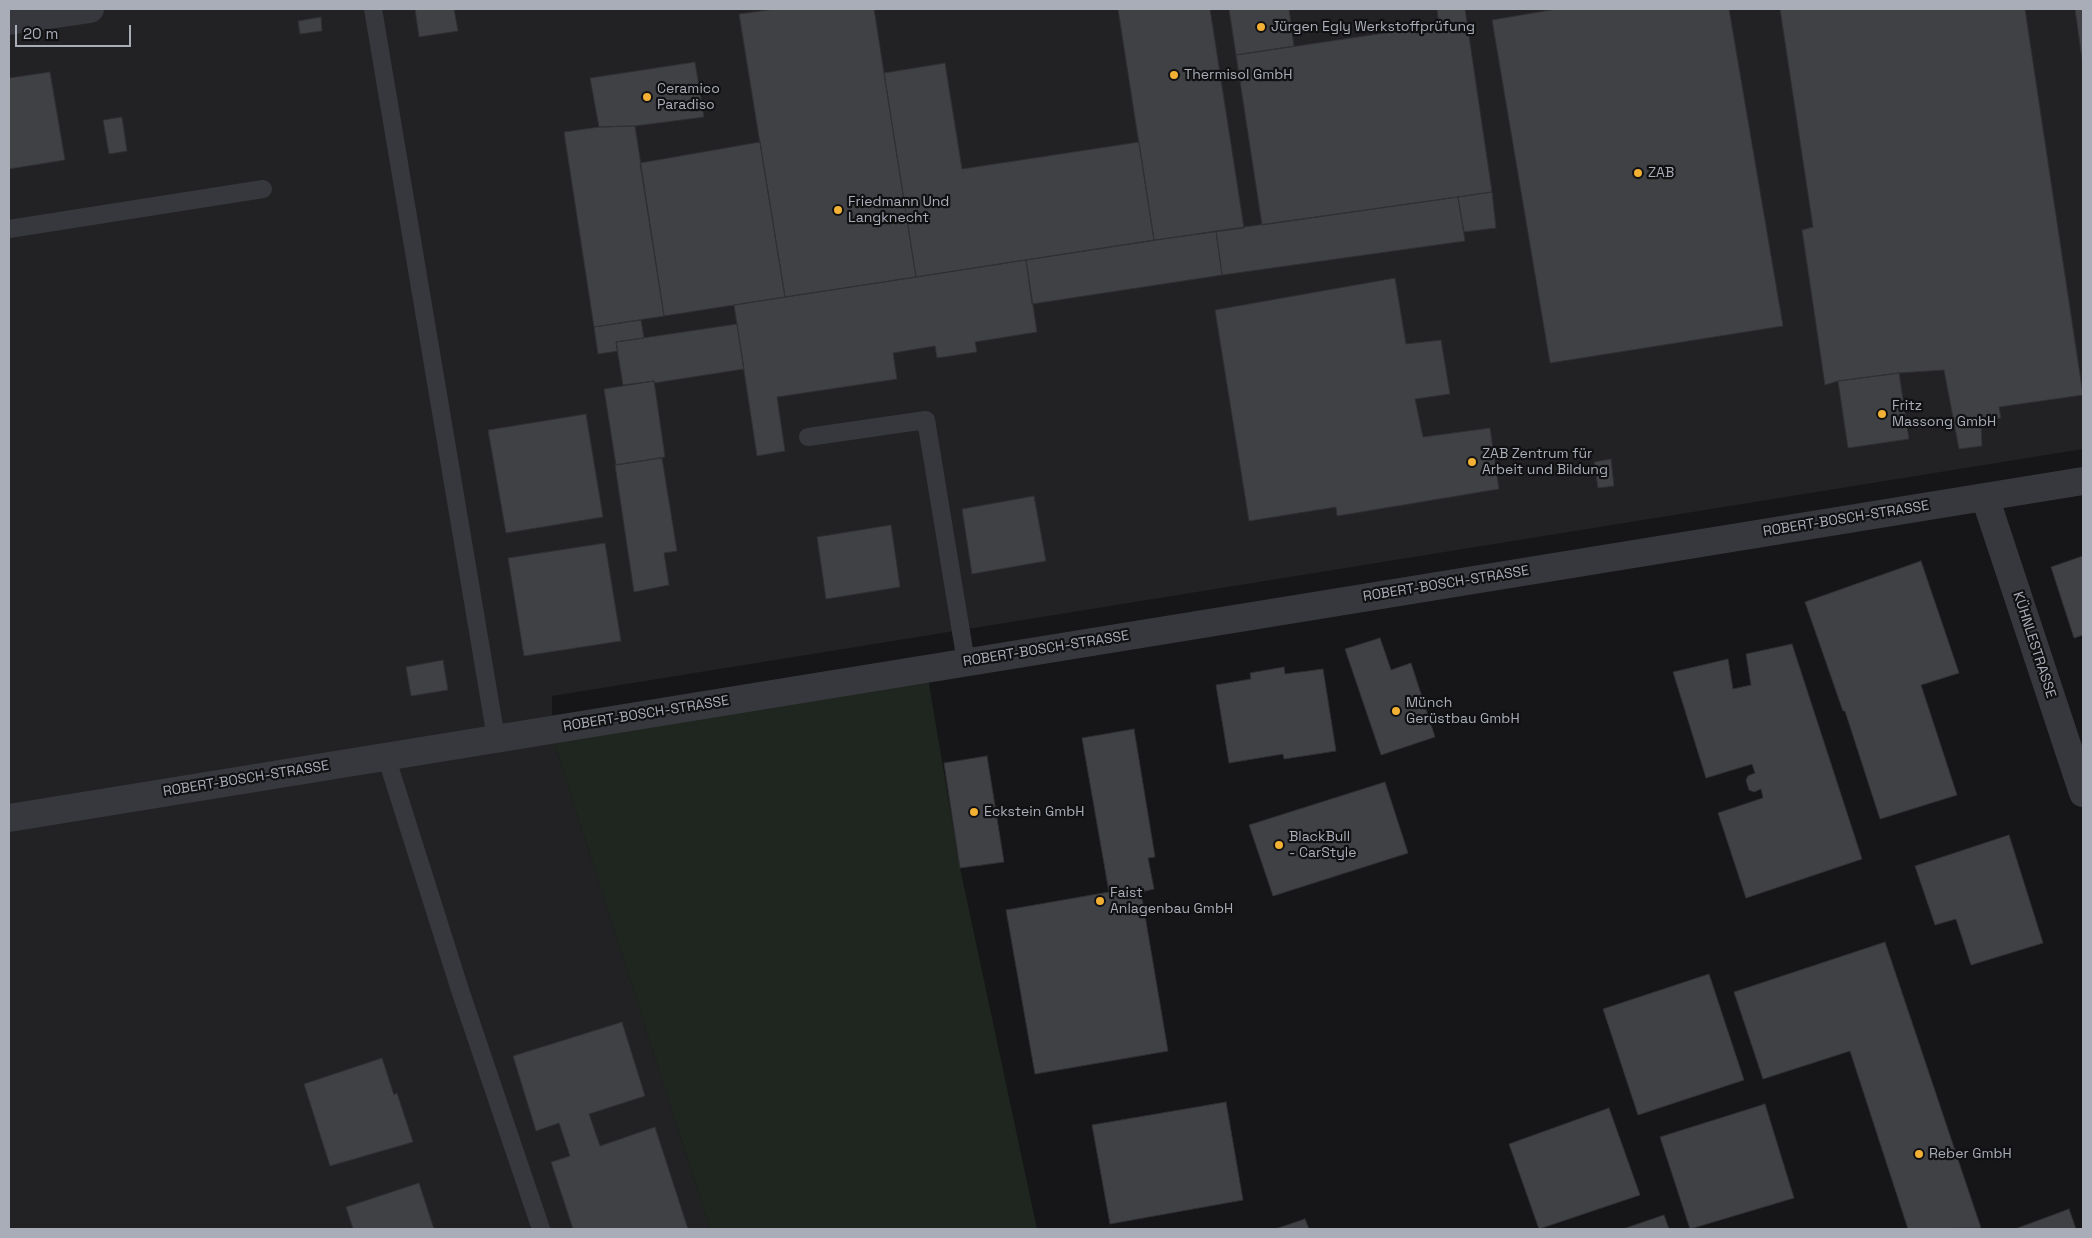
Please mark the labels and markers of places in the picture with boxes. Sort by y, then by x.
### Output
place label: Jürgen Egly Werkstoffprüfung [1271,19,1475,35]
marker: Jürgen Egly Werkstoffprüfung [1255,21,1267,33]
place label: Thermisol GmbH [1184,67,1292,83]
marker: Thermisol GmbH [1168,69,1180,81]
place label: Ceramico Paradiso [657,81,720,114]
marker: Ceramico Paradiso [641,91,653,103]
place label: ZAB [1648,165,1674,181]
marker: ZAB [1632,167,1644,179]
place label: Friedmann Und Langknecht [848,194,949,226]
marker: Friedmann Und Langknecht [832,204,844,216]
place label: Fritz Massong GmbH [1892,398,1996,431]
marker: Fritz Massong GmbH [1876,408,1888,420]
place label: ZAB Zentrum für Arbeit und Bildung [1482,446,1608,478]
marker: ZAB Zentrum für Arbeit und Bildung [1466,456,1478,468]
place label: Münch Gerüstbau GmbH [1406,695,1520,728]
marker: Münch Gerüstbau GmbH [1390,705,1402,717]
place label: Eckstein GmbH [984,804,1084,820]
marker: Eckstein GmbH [968,806,980,818]
place label: BlackBull - CarStyle [1289,829,1357,862]
marker: BlackBull - CarStyle [1273,839,1285,851]
place label: Faist Anlagenbau GmbH [1110,885,1233,918]
marker: Faist Anlagenbau GmbH [1094,895,1106,907]
place label: Reber GmbH [1929,1146,2012,1162]
marker: Reber GmbH [1913,1148,1925,1160]

